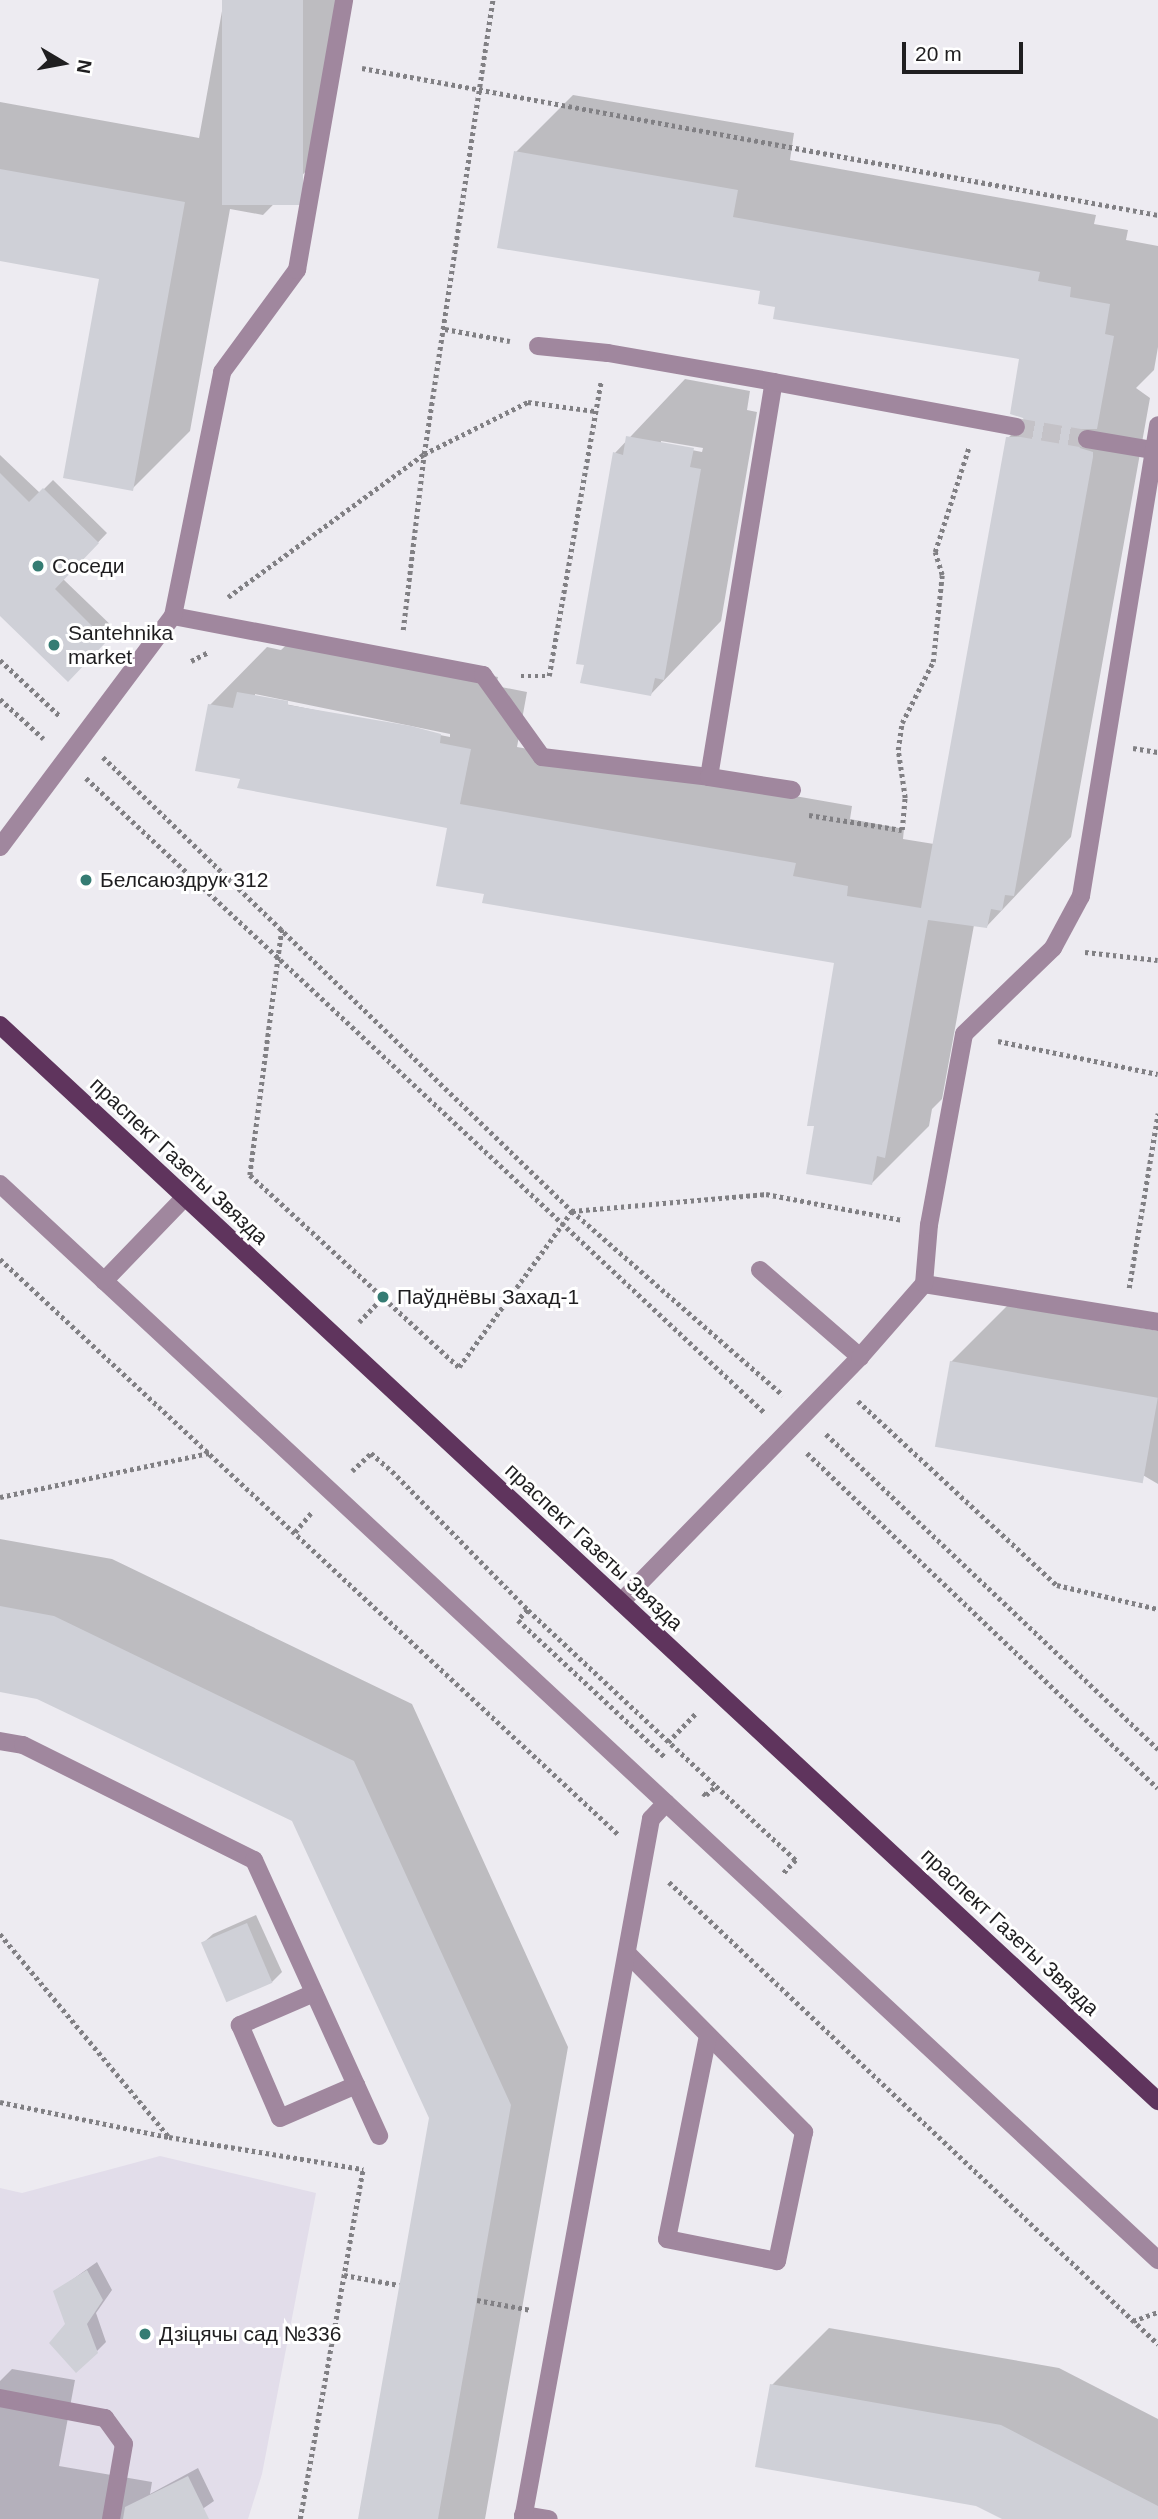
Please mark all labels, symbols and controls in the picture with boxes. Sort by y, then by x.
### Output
north arrow [28,28,98,98]
scale bar [906,28,1027,72]
text: 20 m [915,42,962,65]
text: N [73,58,96,75]
place label: Соседи [52,553,125,579]
marker: Соседи [30,558,46,574]
place label: Santehnika market [68,620,173,670]
marker: Santehnika market [46,637,62,653]
place label: Белсаюздрук 312 [100,867,268,893]
marker: Белсаюздрук 312 [78,872,94,888]
street label: праспект Газеты Звязда [85,1072,273,1250]
place label: Паўднёвы Захад-1 [397,1284,579,1310]
marker: Паўднёвы Захад-1 [375,1289,391,1305]
street label: праспект Газеты Звязда [500,1458,688,1636]
street label: праспект Газеты Звязда [916,1843,1104,2021]
place label: Дзіцячы сад №336 [159,2321,341,2347]
marker: Дзіцячы сад №336 [137,2326,153,2342]

